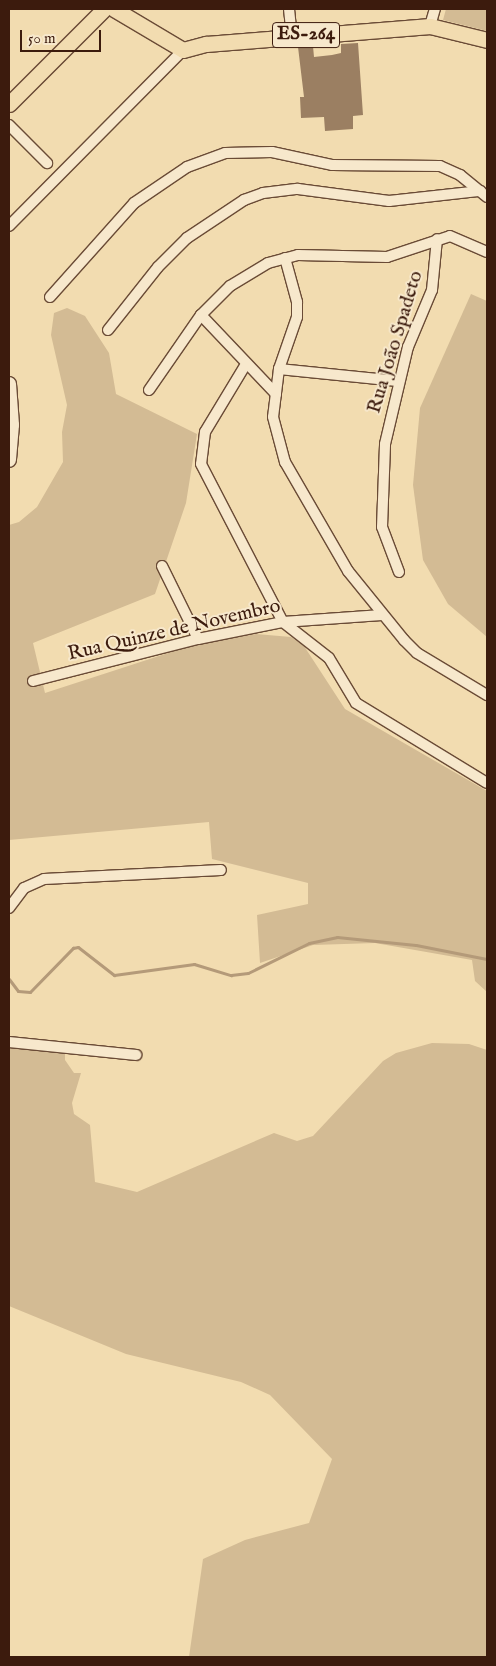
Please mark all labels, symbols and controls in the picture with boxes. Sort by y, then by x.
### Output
road number: ES-264 [271,18,341,52]
scale bar [22,20,104,52]
text: 50 m [28,29,56,48]
street label: Rua João Spadeto [362,268,428,416]
street label: Rua Quinze de Novembro [65,594,283,666]

